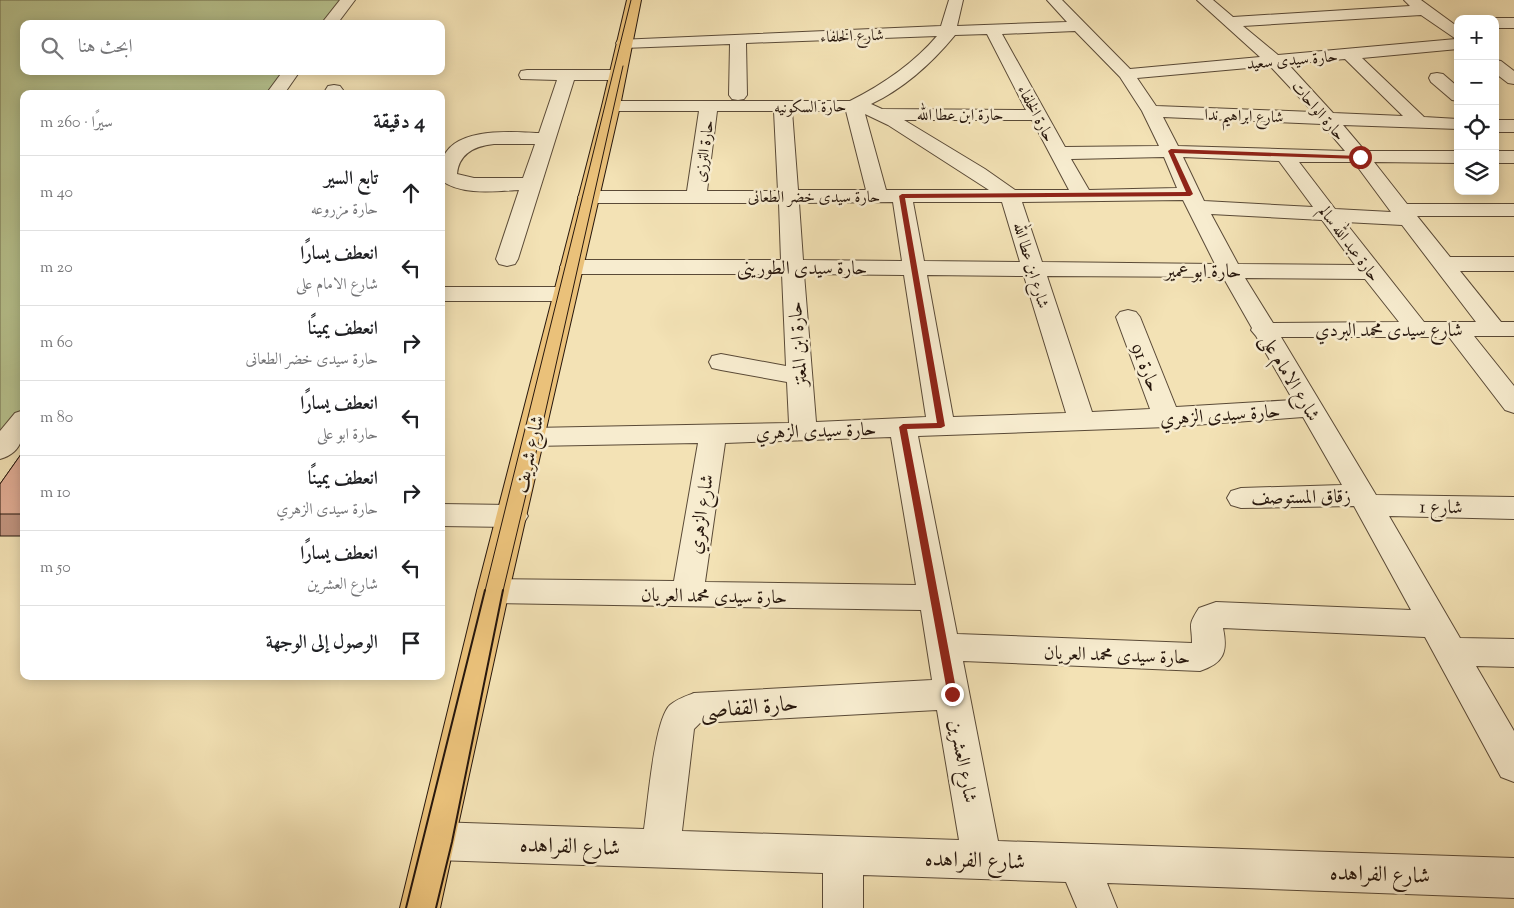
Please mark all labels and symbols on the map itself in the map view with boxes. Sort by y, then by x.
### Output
street label: شارع الخلفاء [820,25,884,50]
street label: حارة سيدى سعيد [1246,46,1339,77]
street label: حارة الواحات [1285,77,1350,147]
street label: حارة الخلفاء [1010,82,1059,147]
street label: حارة السكونيه [774,96,846,121]
street label: حارة ابن عطا الله [917,102,1003,128]
street label: شارع ابراهيم ندا [1204,105,1284,133]
street label: حارة الترزى [690,119,721,184]
route start [1349,146,1372,169]
street label: حارة سيدى خضر الطعانى [748,187,880,210]
street label: حارة عبد الله سالم [1311,200,1387,288]
street label: شارع ابن عطا الله [1006,219,1056,312]
street label: حارة سيدى الطورينى [737,256,867,283]
street label: حارة ابو عمير [1163,259,1241,286]
street label: حارة ابن المعتز [783,300,816,389]
street label: شارع سيدى محمد البردي [1315,318,1463,345]
street label: شارع الامام على [1251,329,1326,428]
street label: حارة 91 [1123,340,1166,396]
street label: حارة سيدى الزهري [1159,399,1281,434]
street label: شارع شريف [508,413,552,496]
street label: حارة سيدى الزهري [755,417,877,448]
street label: شارع الزهري [683,473,722,556]
street label: زقاق المستوصف [1251,484,1351,513]
street label: شارع 1 [1419,495,1463,522]
street label: حارة سيدى محمد العريان [641,583,787,612]
street label: حارة سيدى محمد العريان [1043,640,1191,673]
route end [941,683,964,706]
street label: حارة القفاصى [699,689,799,729]
street label: شارع العشرين [940,718,983,805]
street label: شارع الفراهده [519,830,621,866]
street label: شارع الفراهده [924,844,1026,880]
street label: شارع الفراهده [1329,858,1431,894]

